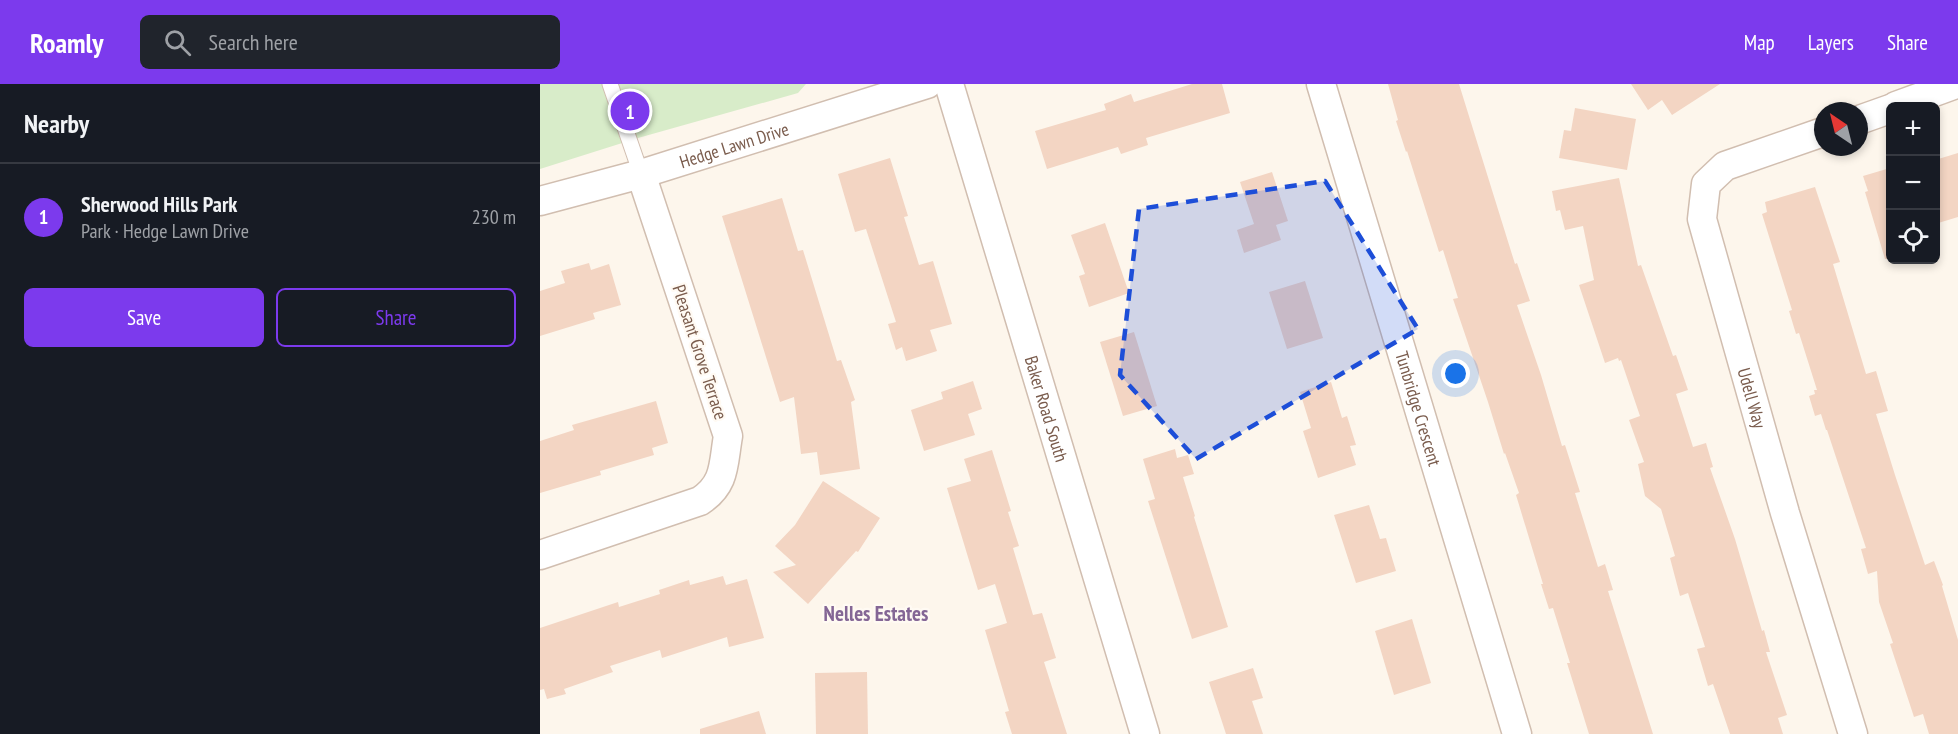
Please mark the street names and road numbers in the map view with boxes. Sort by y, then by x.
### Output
street label: Hedge Lawn Drive [676,117,792,173]
street label: Pleasant Grove Terrace [667,282,733,422]
street label: Tunbridge Crescent [1391,348,1447,469]
street label: Baker Road South [1020,353,1074,464]
street label: Udell Way [1733,365,1772,431]

